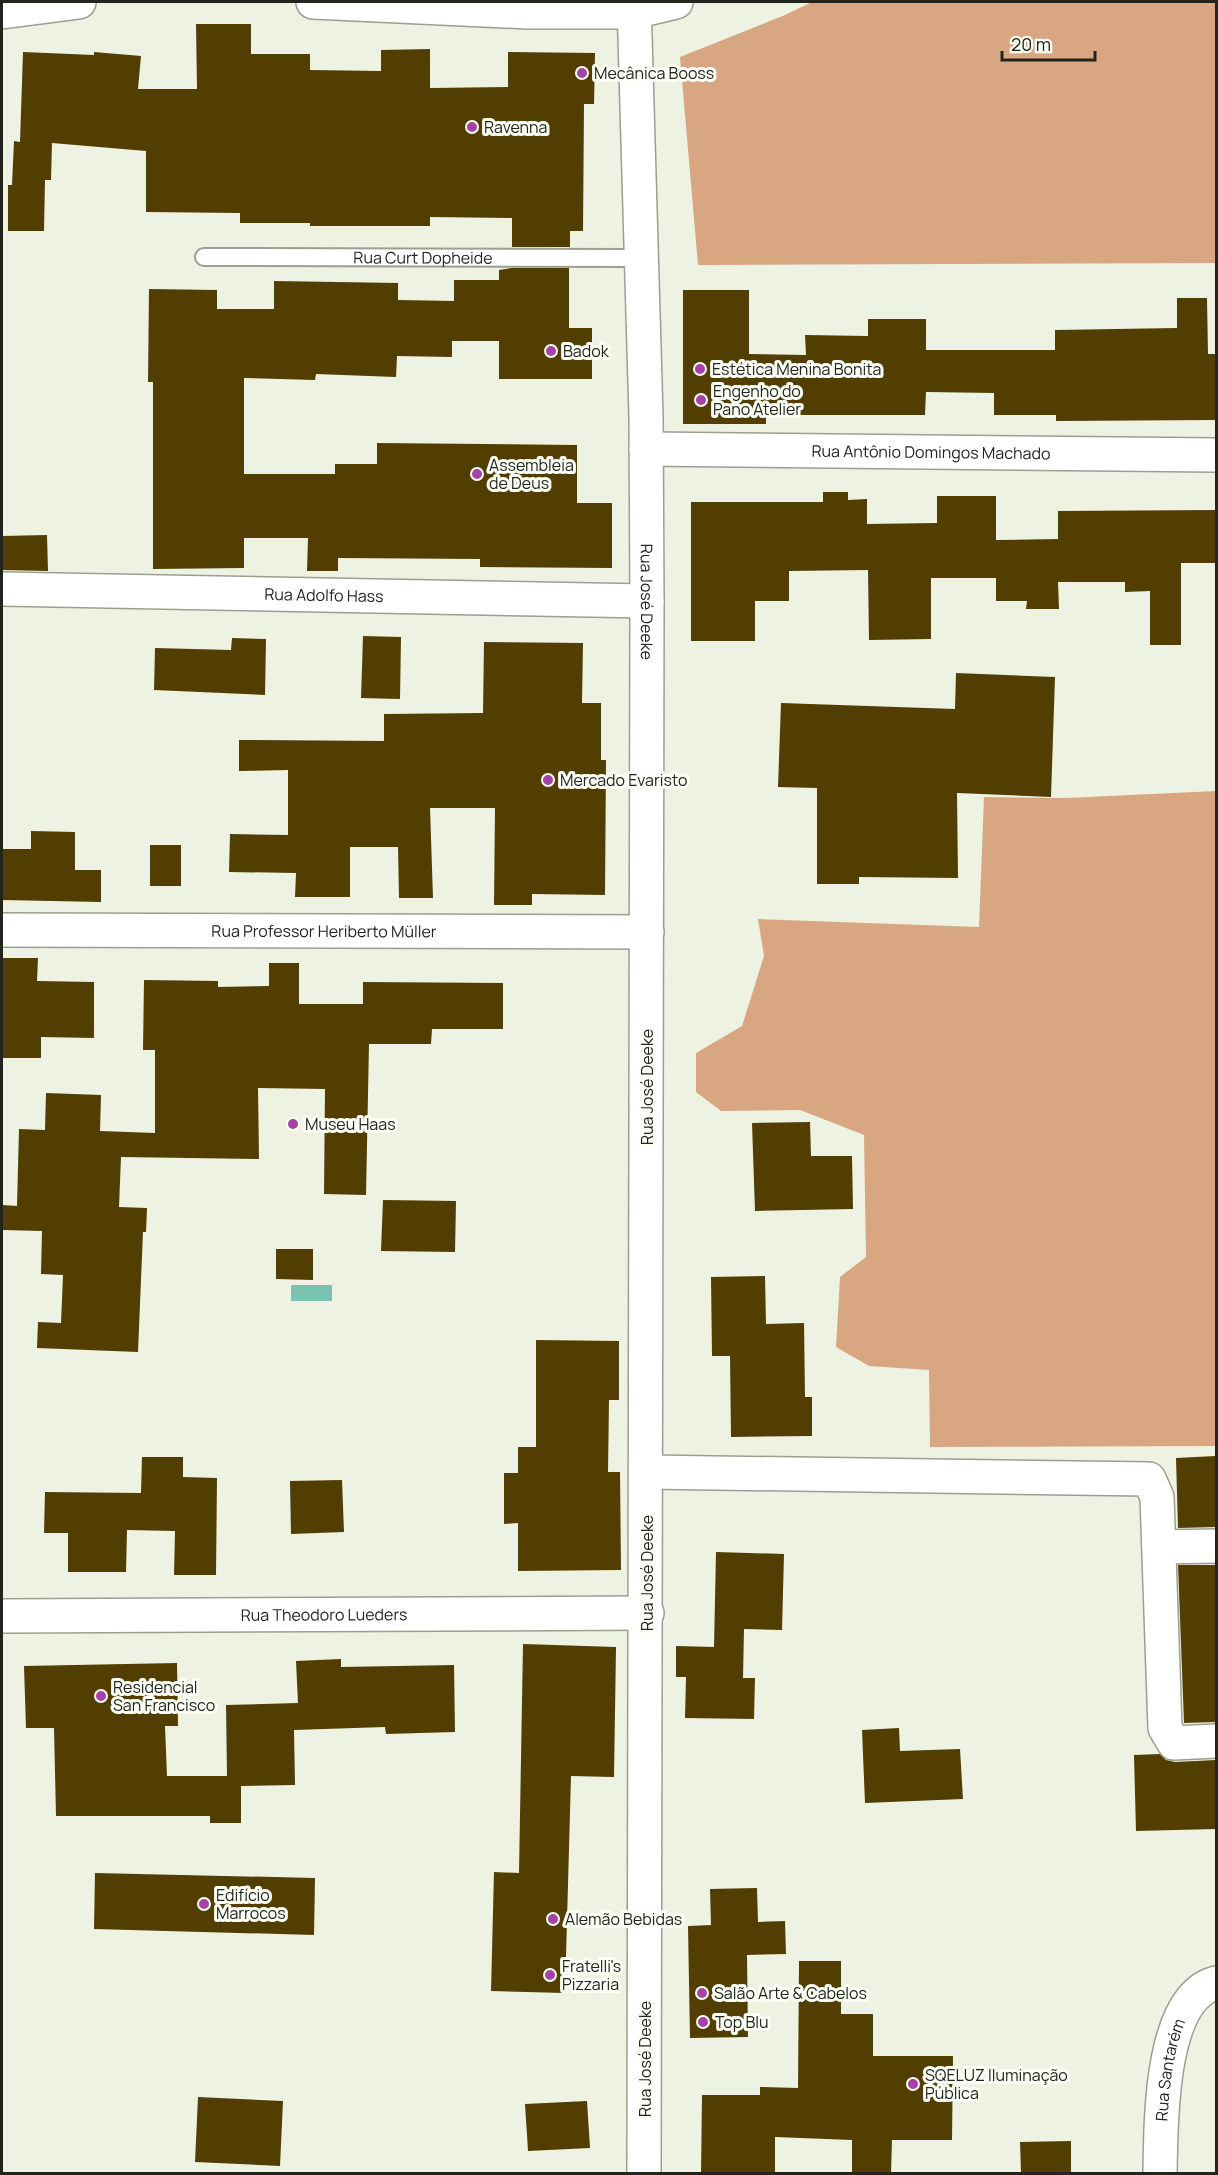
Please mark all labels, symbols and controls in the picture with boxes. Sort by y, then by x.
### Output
scale bar [1002,24,1095,62]
text: 20 m [1011,32,1051,56]
place label: Mecânica Booss [594,62,714,84]
marker: Mecânica Booss [575,66,589,80]
place label: Ravenna [484,116,547,138]
marker: Ravenna [465,120,479,134]
street label: Rua Curt Dopheide [353,246,493,269]
place label: Badok [563,340,610,362]
marker: Badok [544,344,558,358]
place label: Estética Menina Bonita [712,358,882,380]
marker: Estética Menina Bonita [693,362,707,376]
place label: Engenho do Pano Atelier [713,380,801,420]
marker: Engenho do Pano Atelier [694,393,708,407]
street label: Rua Antônio Domingos Machado [811,440,1051,464]
place label: Assembleia de Deus [489,454,574,494]
marker: Assembleia de Deus [470,467,484,481]
street label: Rua José Deeke [636,544,658,660]
street label: Rua Adolfo Hass [264,583,384,607]
place label: Mercado Evaristo [560,769,687,791]
marker: Mercado Evaristo [541,773,555,787]
street label: Rua Professor Heriberto Müller [211,920,437,942]
street label: Rua José Deeke [636,1029,658,1145]
place label: Museu Haas [305,1113,396,1135]
marker: Museu Haas [286,1117,300,1131]
street label: Rua José Deeke [636,1515,658,1631]
street label: Rua Theodoro Lueders [241,1603,407,1626]
place label: Residencial San Francisco [113,1676,215,1716]
marker: Residencial San Francisco [94,1689,108,1703]
place label: Edifício Marrocos [216,1884,286,1924]
marker: Edifício Marrocos [197,1897,211,1911]
place label: Alemão Bebidas [565,1908,682,1930]
marker: Alemão Bebidas [546,1912,560,1926]
place label: Fratelli's Pizzaria [562,1955,621,1995]
marker: Fratelli's Pizzaria [543,1968,557,1982]
place label: Salão Arte & Cabelos [714,1982,867,2004]
marker: Salão Arte & Cabelos [695,1986,709,2000]
street label: Rua José Deeke [634,2001,656,2117]
place label: Top Blu [715,2011,768,2033]
marker: Top Blu [696,2015,710,2029]
street label: Rua Santarém [1150,2015,1190,2122]
place label: SQELUZ Iluminação Pública [925,2064,1068,2104]
marker: SQELUZ Iluminação Pública [906,2077,920,2091]

